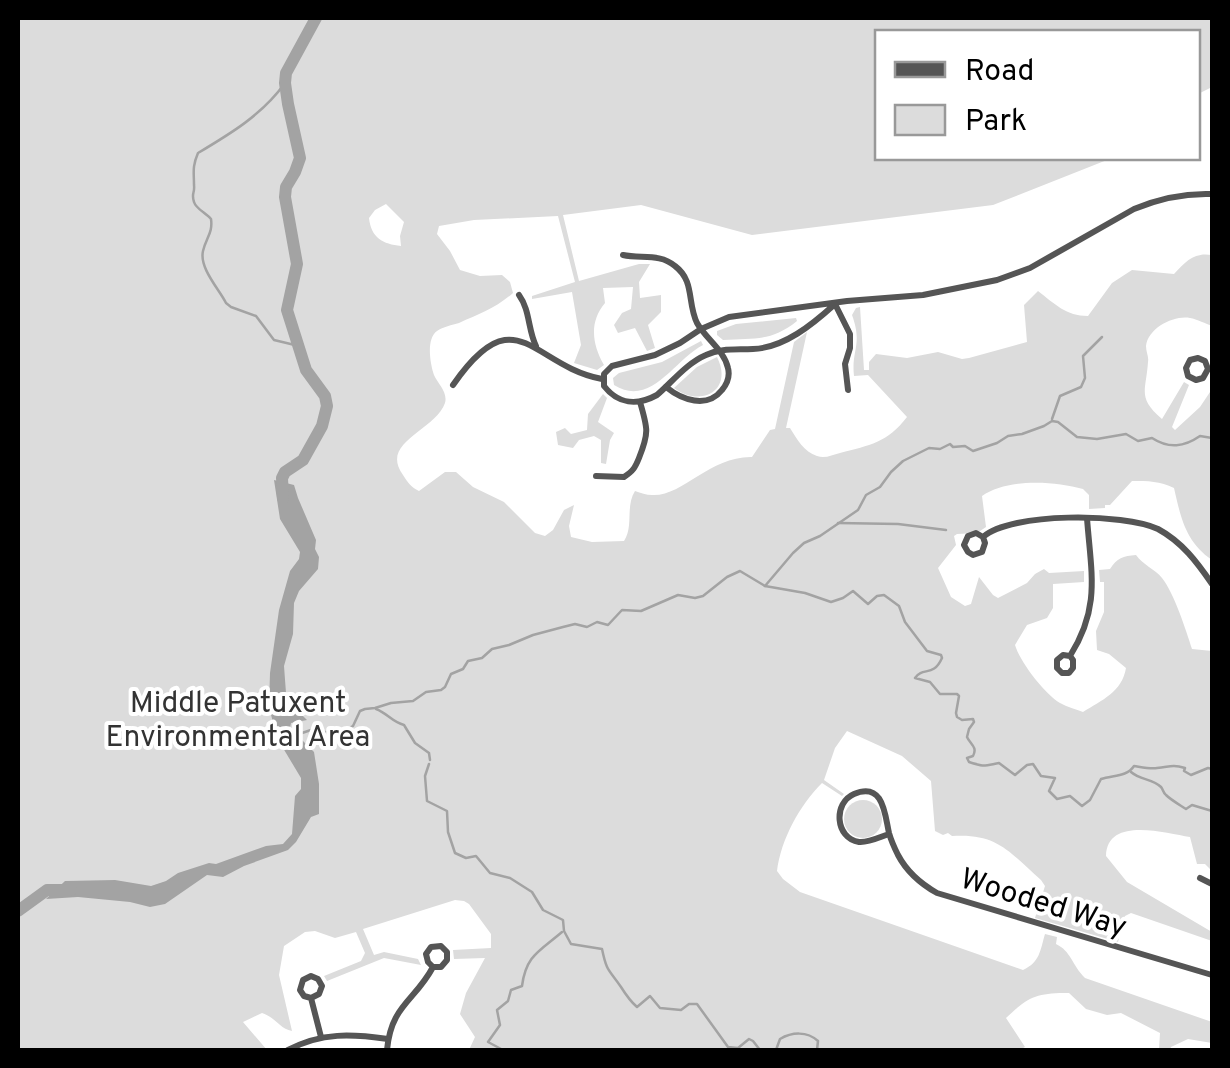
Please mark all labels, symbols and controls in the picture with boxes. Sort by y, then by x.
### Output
legend [875,30,1200,160]
text: Road [965,54,1034,91]
text: Park [965,104,1027,141]
park label: Middle Patuxent Environmental Area [106,686,370,757]
street label: Wooded Way [956,862,1131,947]

